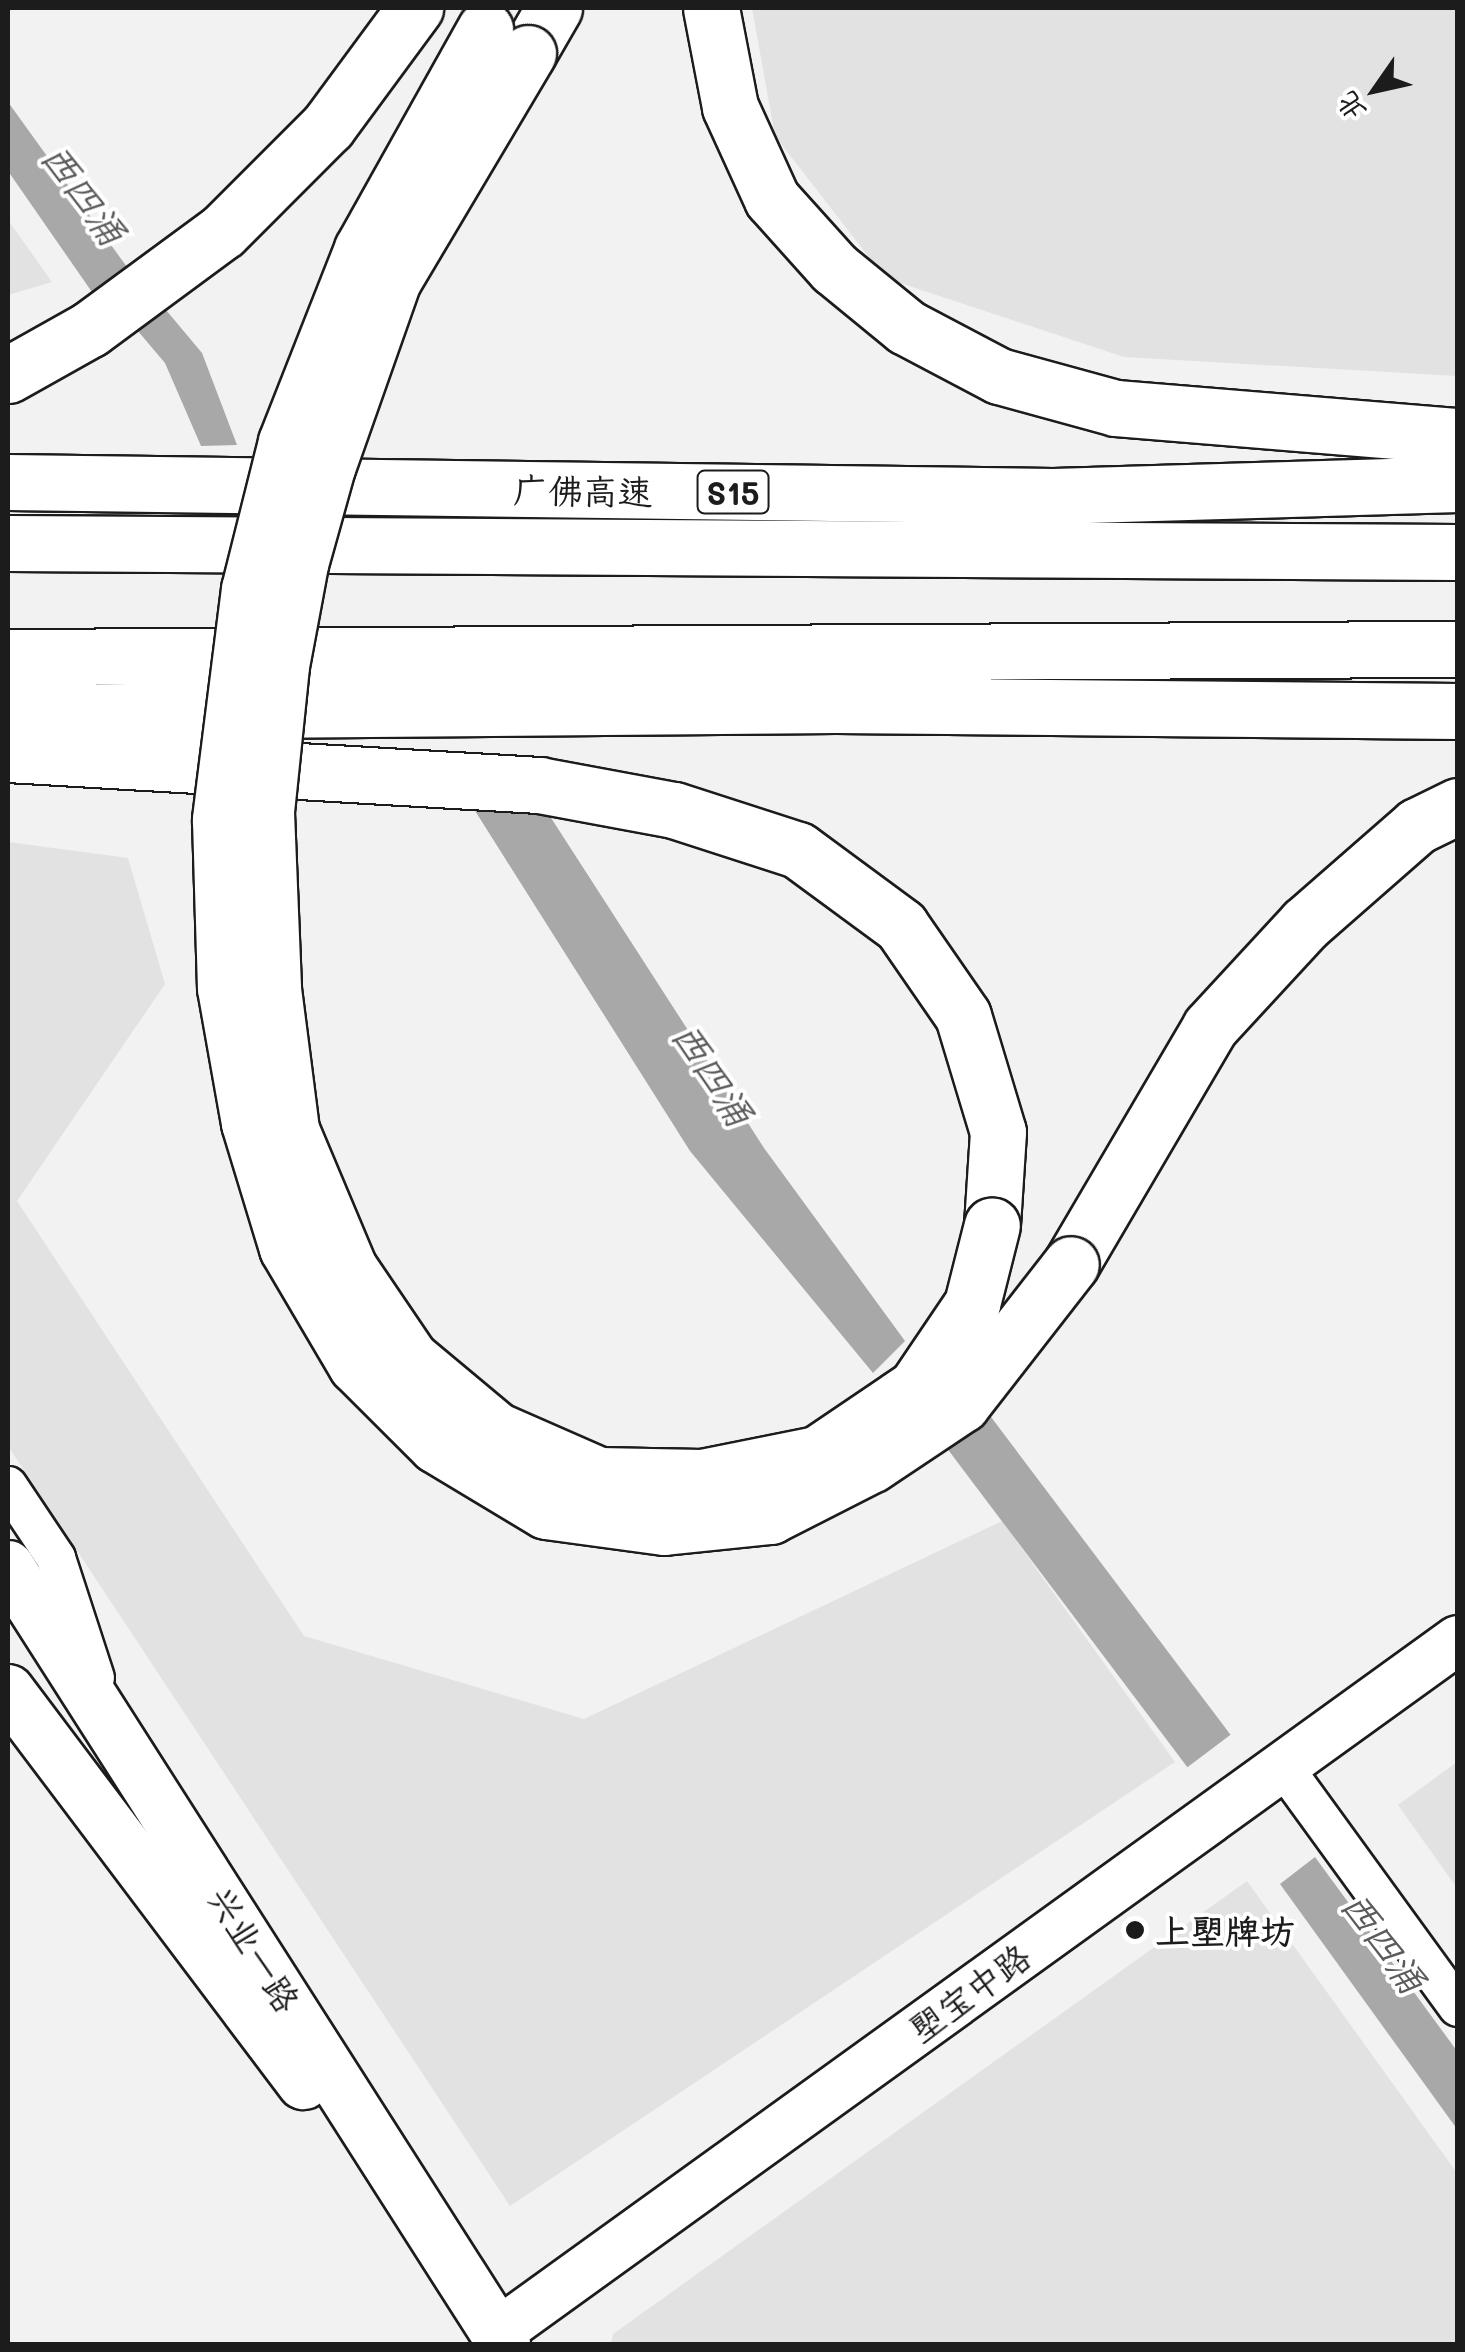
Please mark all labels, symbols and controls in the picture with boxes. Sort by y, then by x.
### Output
north arrow [1325,40,1425,140]
text: 北 [1327,85,1373,128]
water label: 西四涌 [32,134,136,254]
road number: S15 [696,465,770,519]
street label: 广佛高速 [513,468,653,512]
water label: 西四涌 [663,1014,763,1134]
street label: 兴业一路 [200,1879,310,2019]
water label: 西四涌 [1332,1882,1436,2002]
place label: 上塱牌坊 [1155,1909,1295,1951]
marker: 上塱牌坊 [1124,1919,1146,1941]
street label: 塱宝中路 [900,1934,1038,2050]

